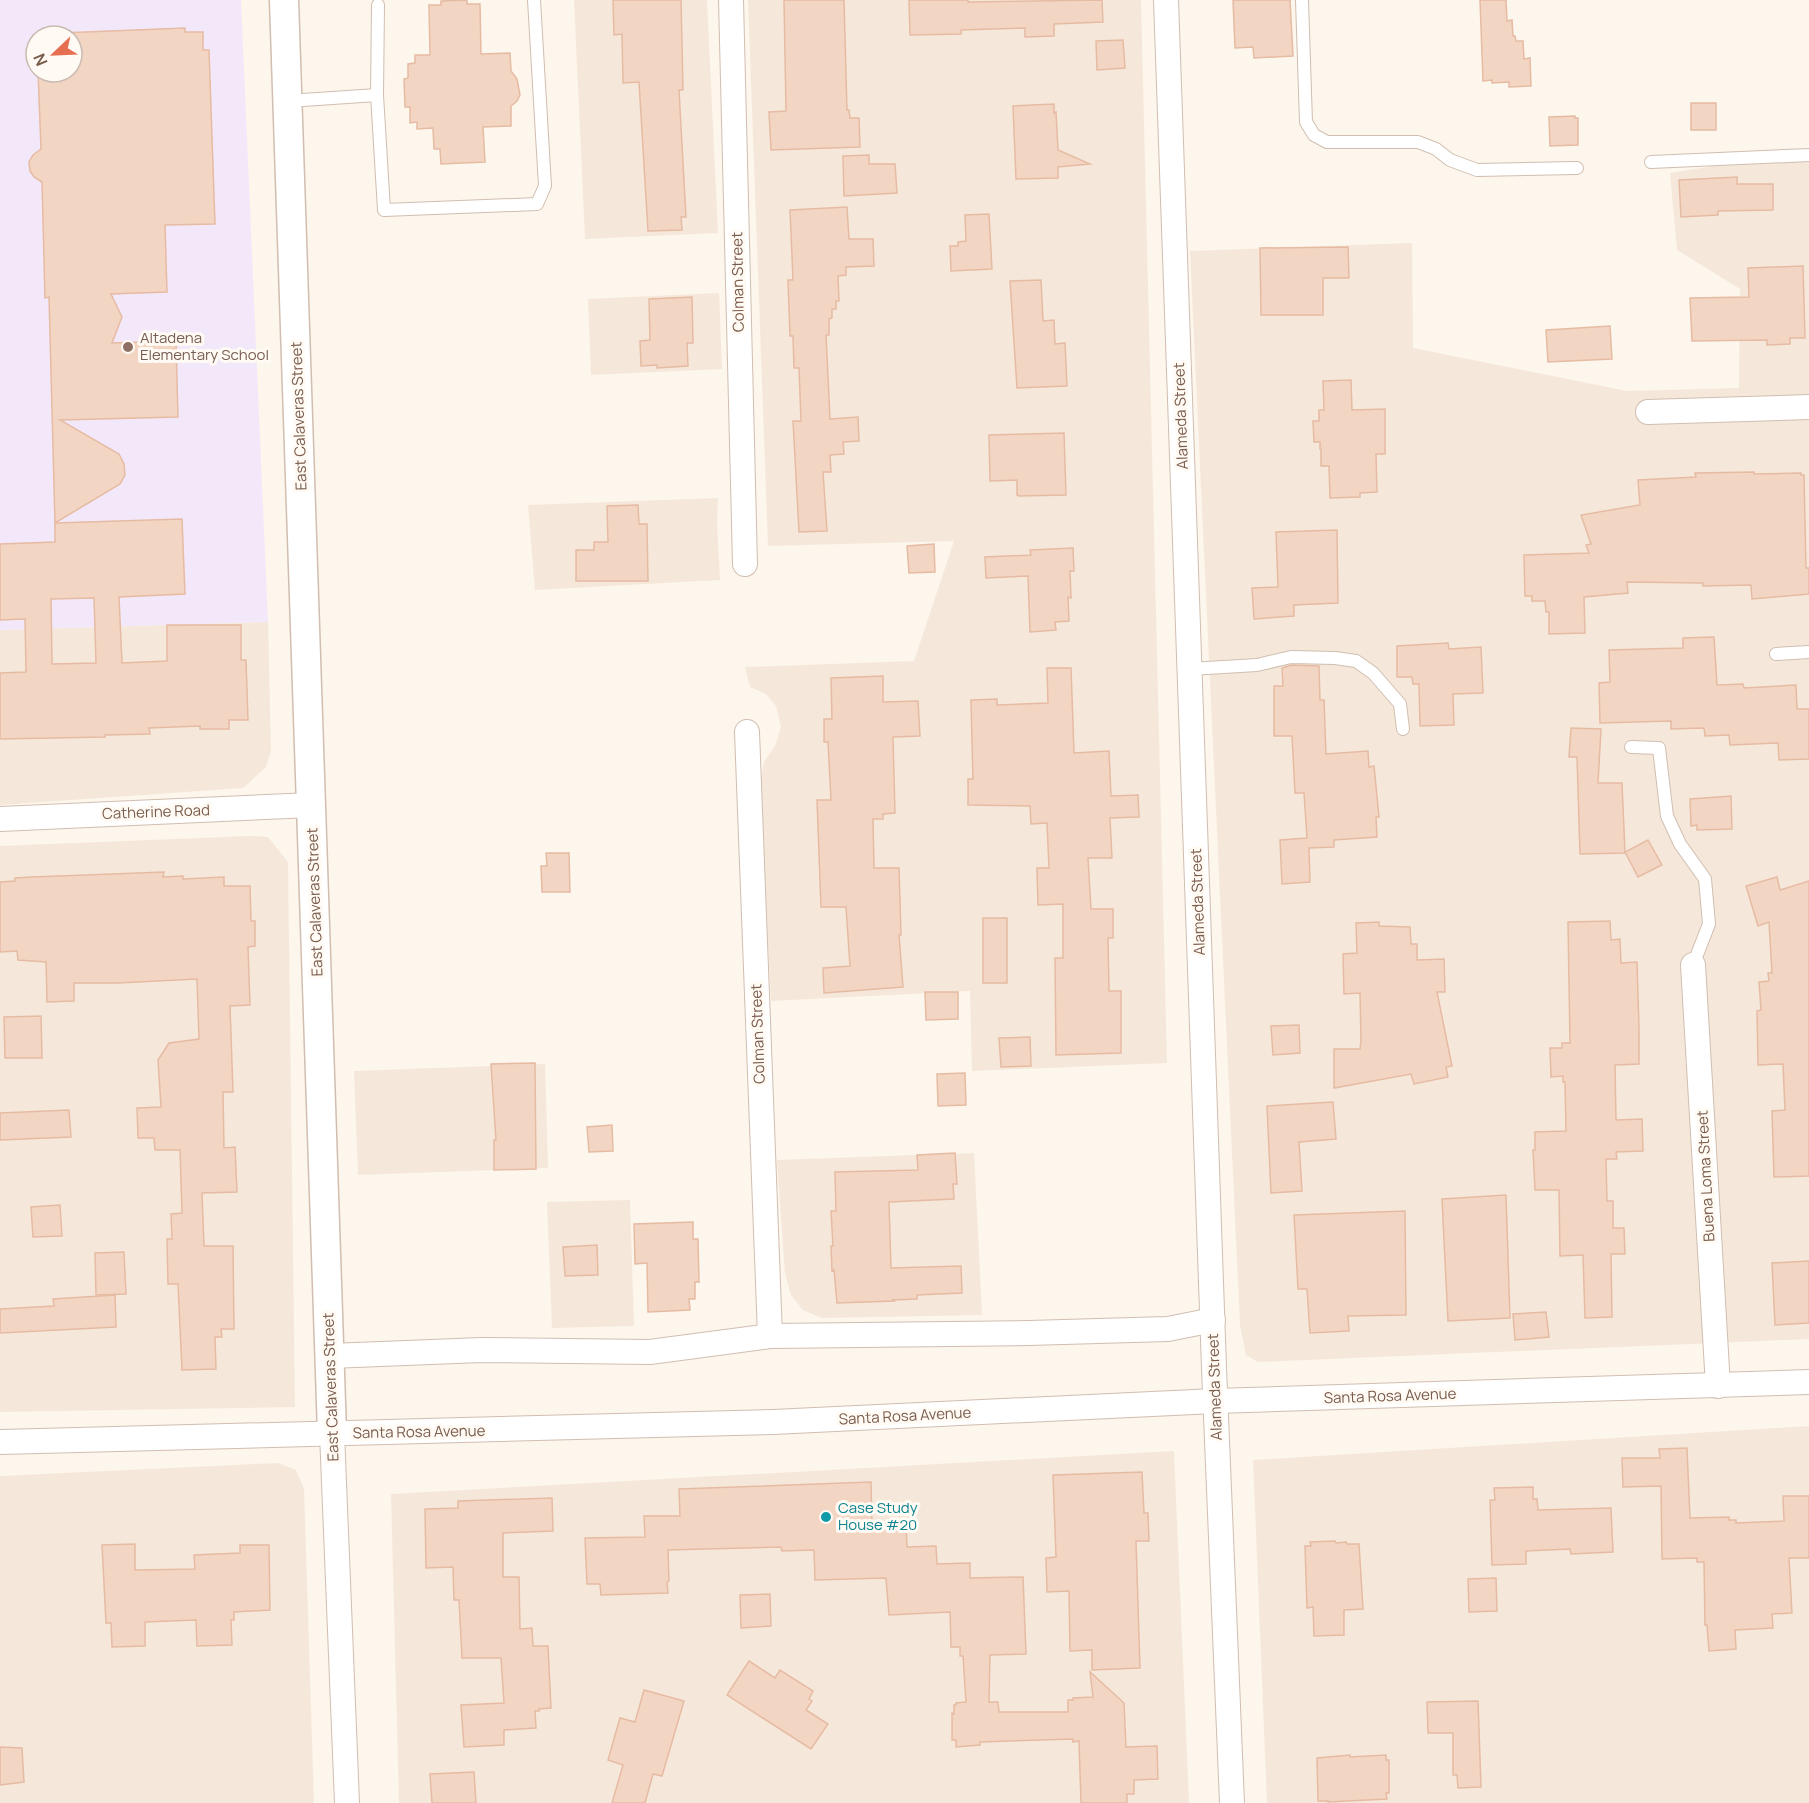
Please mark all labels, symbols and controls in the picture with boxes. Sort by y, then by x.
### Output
north arrow [24,24,84,84]
text: N [28,50,53,69]
street label: Colman Street [726,232,749,332]
place label: Altadena Elementary School [140,327,269,365]
marker: Altadena Elementary School [121,340,135,354]
street label: East Calaveras Street [285,341,312,491]
street label: Alameda Street [1168,362,1193,470]
street label: Catherine Road [102,799,210,824]
street label: East Calaveras Street [301,827,328,977]
street label: Alameda Street [1185,848,1210,956]
street label: Colman Street [745,984,770,1084]
street label: Buena Loma Street [1692,1110,1719,1242]
street label: East Calaveras Street [317,1312,344,1462]
street label: Alameda Street [1202,1333,1227,1441]
street label: Santa Rosa Avenue [1323,1383,1457,1408]
street label: Santa Rosa Avenue [838,1402,972,1429]
street label: Santa Rosa Avenue [352,1420,486,1443]
place label: Case Study House #20 [838,1497,918,1535]
marker: Case Study House #20 [819,1510,833,1524]

